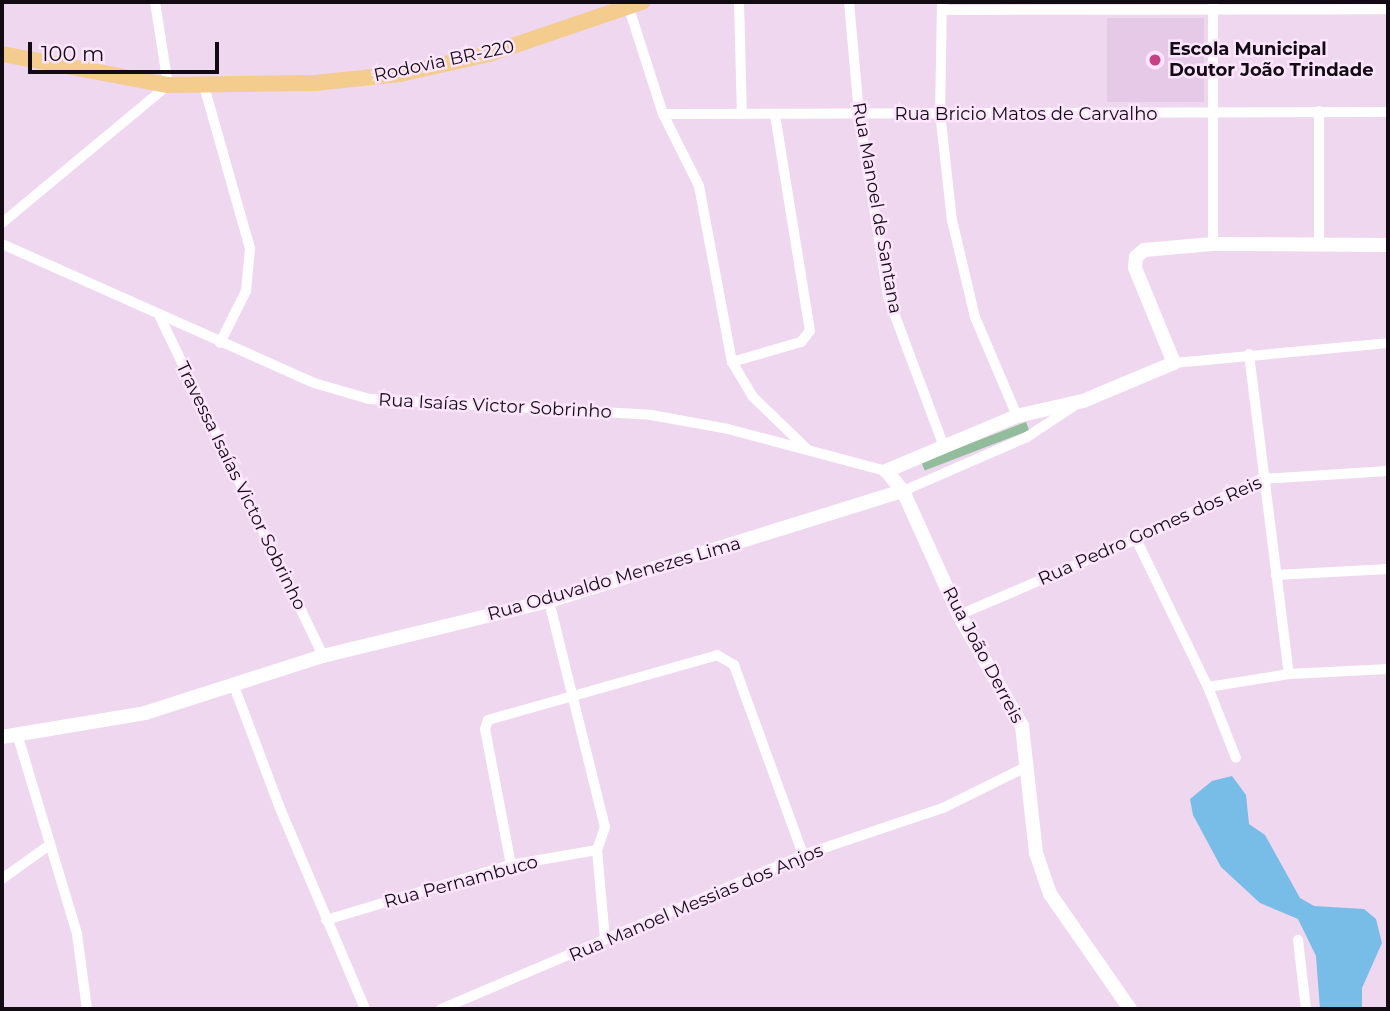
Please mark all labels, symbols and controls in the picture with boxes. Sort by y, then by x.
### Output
scale bar [32,28,222,72]
street label: Rodovia BR-220 [372,36,516,86]
place label: Escola Municipal Doutor João Trindade [1169,39,1374,82]
text: 100 m [41,41,104,66]
marker: Escola Municipal Doutor João Trindade [1147,52,1163,68]
street label: Rua Manoel de Santana [848,101,906,315]
street label: Rua Bricio Matos de Carvalho [894,103,1158,125]
street label: Travessa Isaías Victor Sobrinho [171,358,311,614]
street label: Rua Isaías Victor Sobrinho [378,389,612,423]
street label: Rua Pedro Gomes dos Reis [1035,472,1265,590]
street label: Rua Oduvaldo Menezes Lima [485,532,743,626]
street label: Rua João Derreis [938,583,1028,727]
street label: Rua Manoel Messias dos Anjos [566,840,826,966]
street label: Rua Pernambuco [382,851,540,913]

